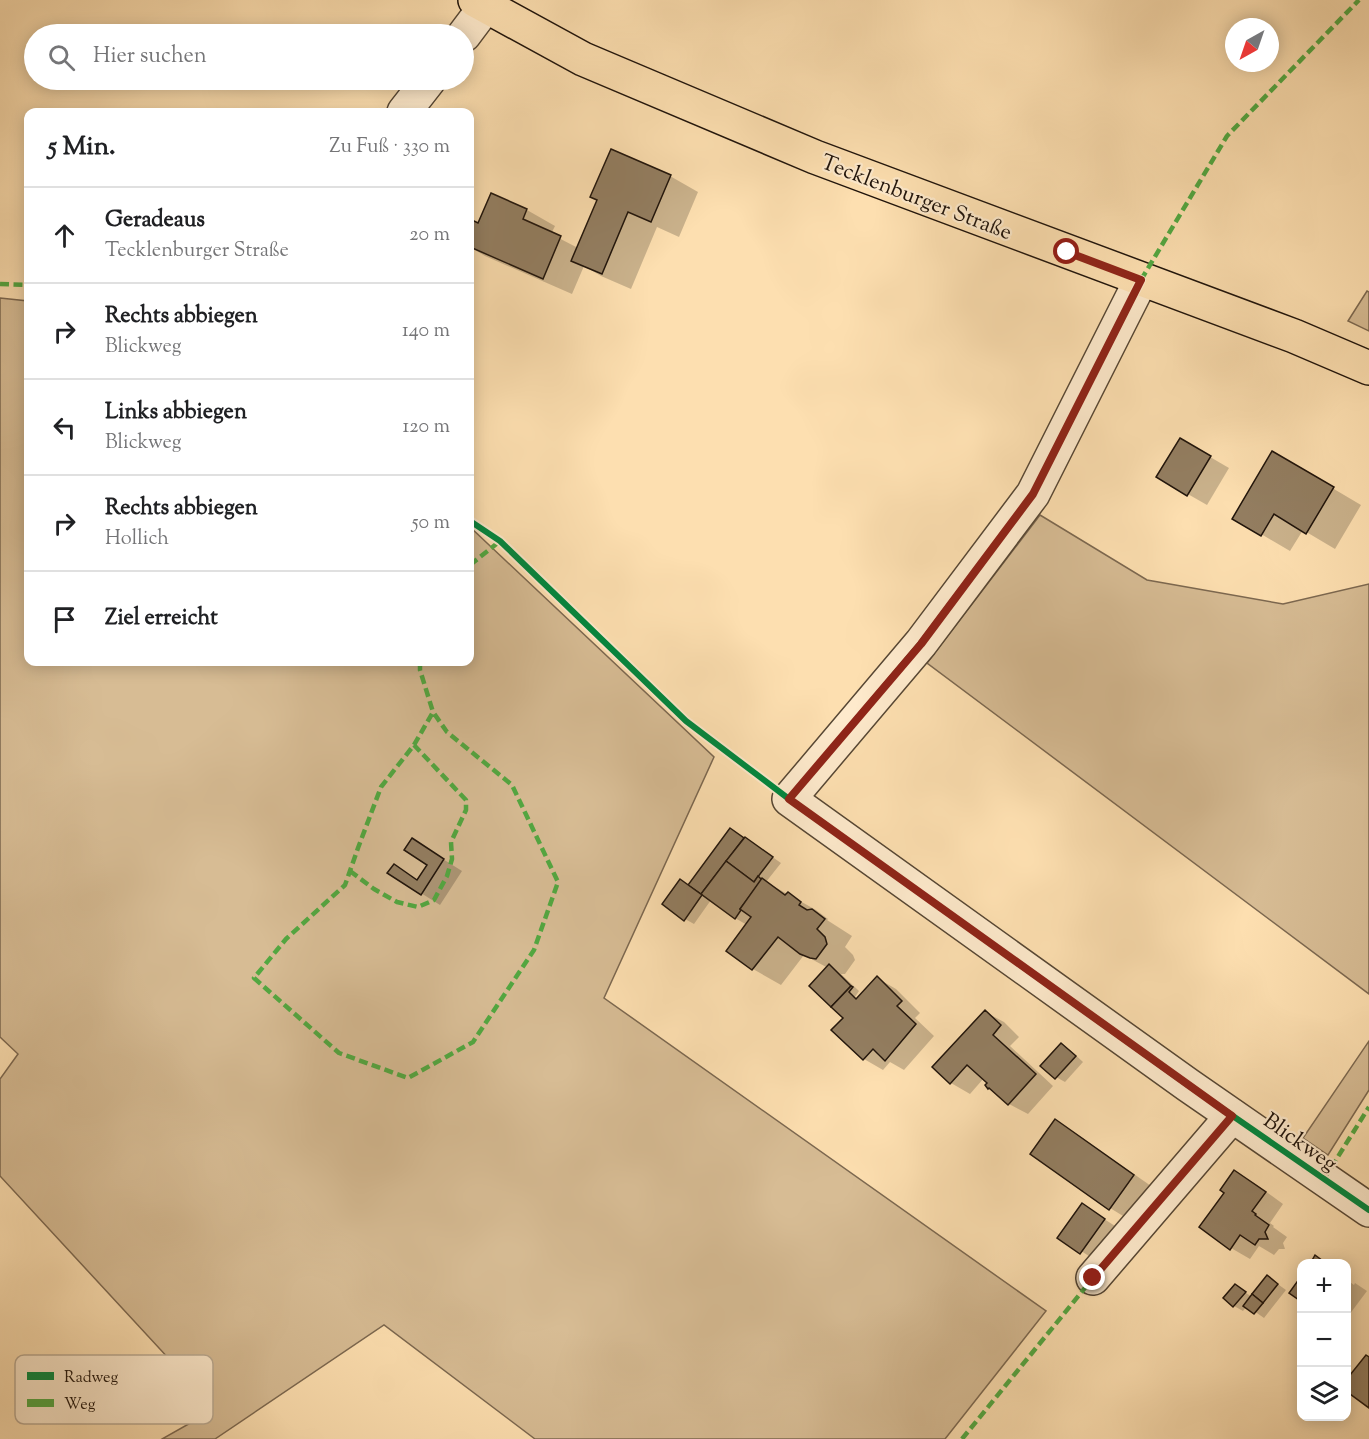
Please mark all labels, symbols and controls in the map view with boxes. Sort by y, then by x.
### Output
north arrow [1225,18,1279,72]
search box [24,24,474,90]
icon: search [45,41,78,74]
text: Hier suchen [93,41,207,73]
text: 5 Min. [48,129,116,166]
text: Zu Fuß · 330 m [329,133,450,162]
street label: Tecklenburger Straße [816,148,1016,250]
text: Geradeaus [105,205,205,237]
icon: ahead [48,219,81,252]
text: 20 m [409,221,450,250]
text: Tecklenburger Straße [105,237,289,266]
route start [1053,238,1079,264]
text: Rechts abbiegen [105,301,258,333]
icon: right [48,315,81,348]
text: 140 m [402,317,450,346]
text: Blickweg [105,333,182,362]
text: Links abbiegen [105,397,247,429]
icon: left [48,411,81,444]
text: 120 m [402,413,450,442]
text: Blickweg [105,429,182,458]
text: Rechts abbiegen [105,493,258,525]
icon: right [48,507,81,540]
text: 50 m [412,509,450,538]
text: Hollich [105,525,169,554]
icon: arrive [48,603,81,636]
text: Ziel erreicht [105,603,218,635]
street label: Blickweg [1256,1106,1343,1181]
map controls [1297,1259,1351,1421]
button: + [1297,1259,1351,1313]
route end [1079,1264,1105,1290]
button: − [1297,1313,1351,1367]
legend [15,1355,213,1424]
text: Radweg [64,1367,118,1390]
button: layers [1297,1367,1351,1421]
text: Weg [64,1394,96,1417]

